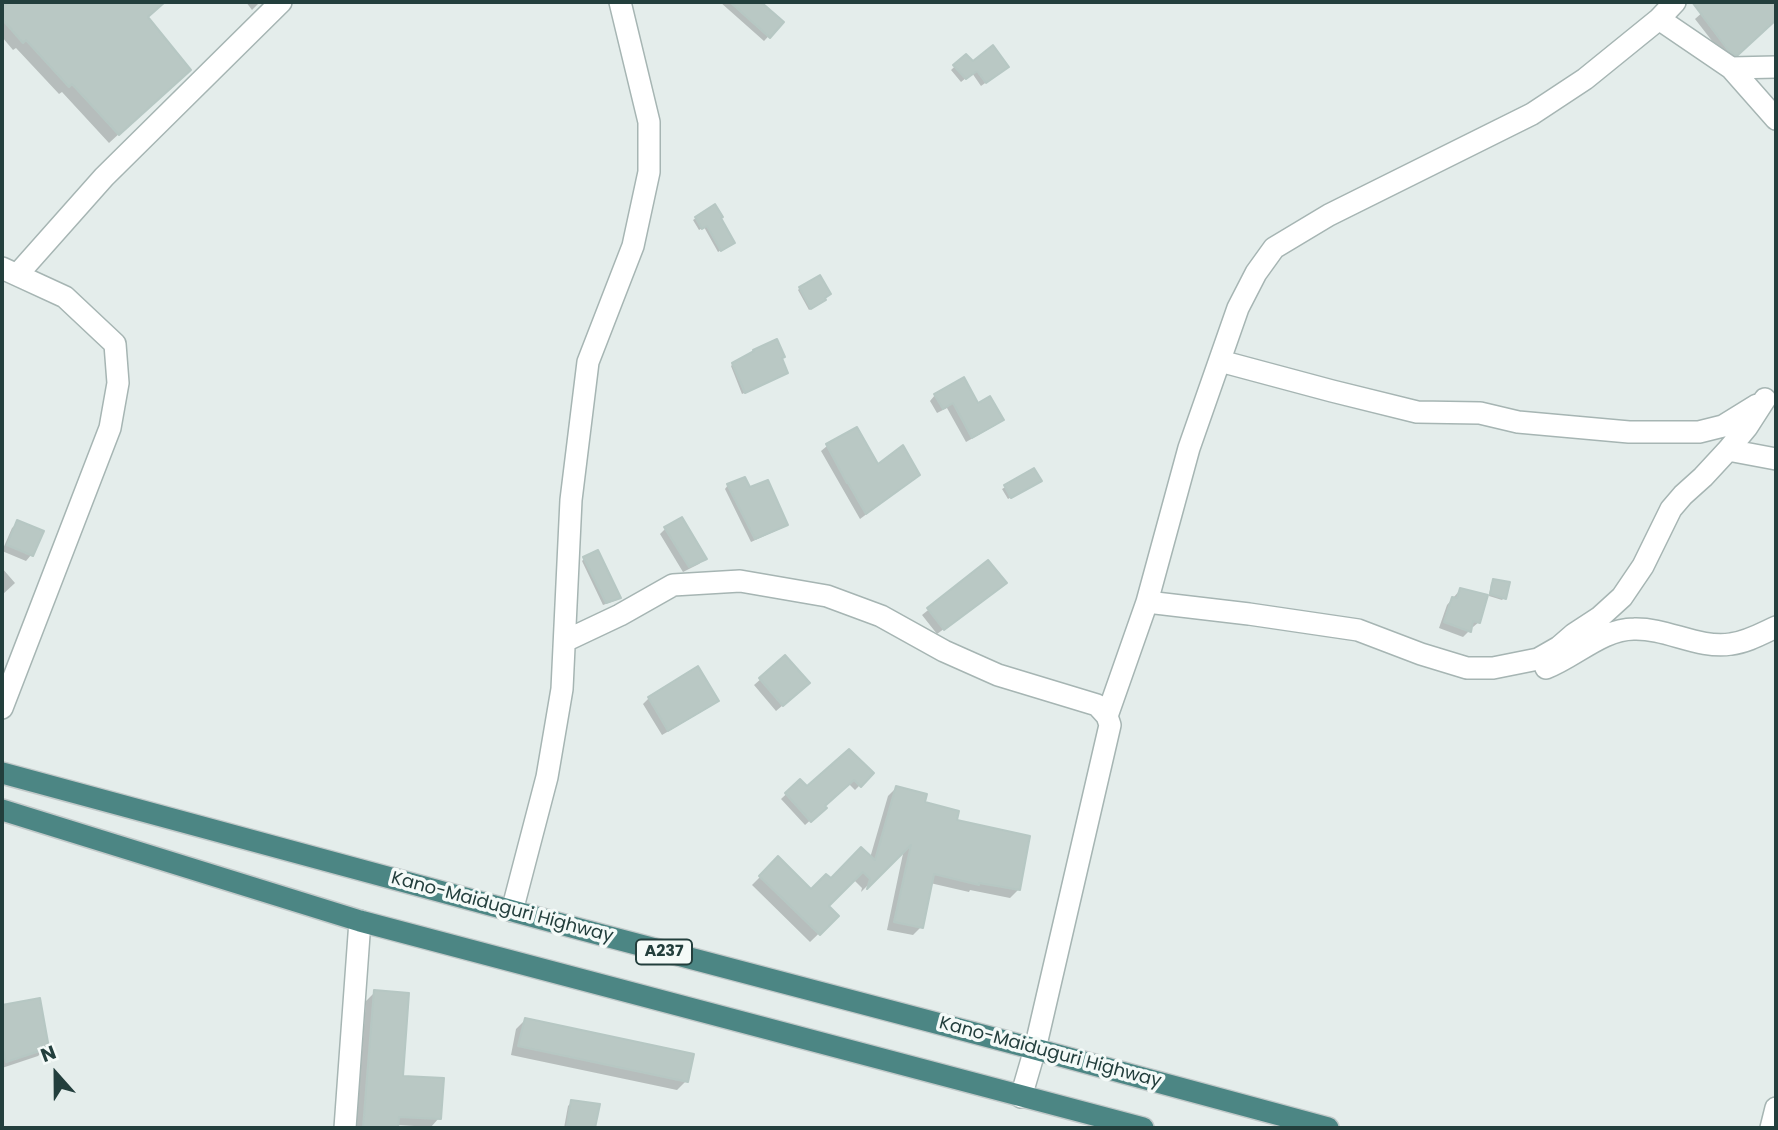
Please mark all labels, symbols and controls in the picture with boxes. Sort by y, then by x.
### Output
street label: Kano-Maiduguri Highway [389,868,615,948]
road number: A237 [636,940,692,964]
street label: Kano-Maiduguri Highway [937,1013,1163,1093]
north arrow [21,1039,91,1109]
text: N [37,1039,60,1069]

